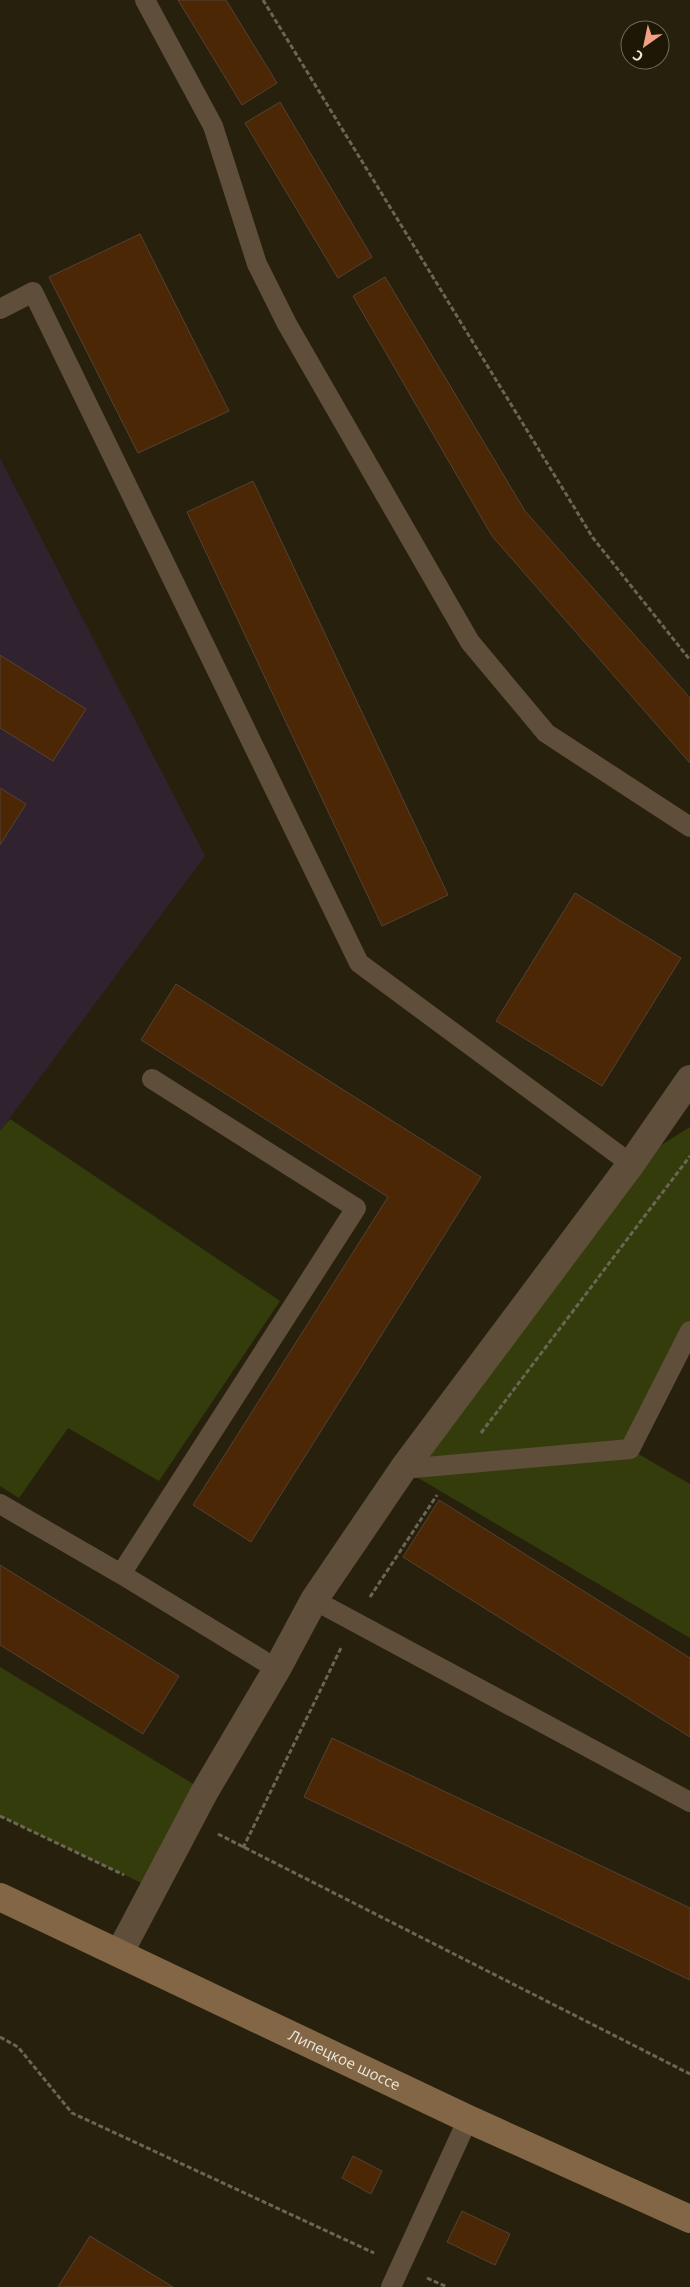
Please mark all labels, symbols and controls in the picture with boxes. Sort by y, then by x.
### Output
north arrow [620,20,670,70]
text: С [629,46,647,67]
street label: Липецкое шоссе [285,2024,404,2094]

